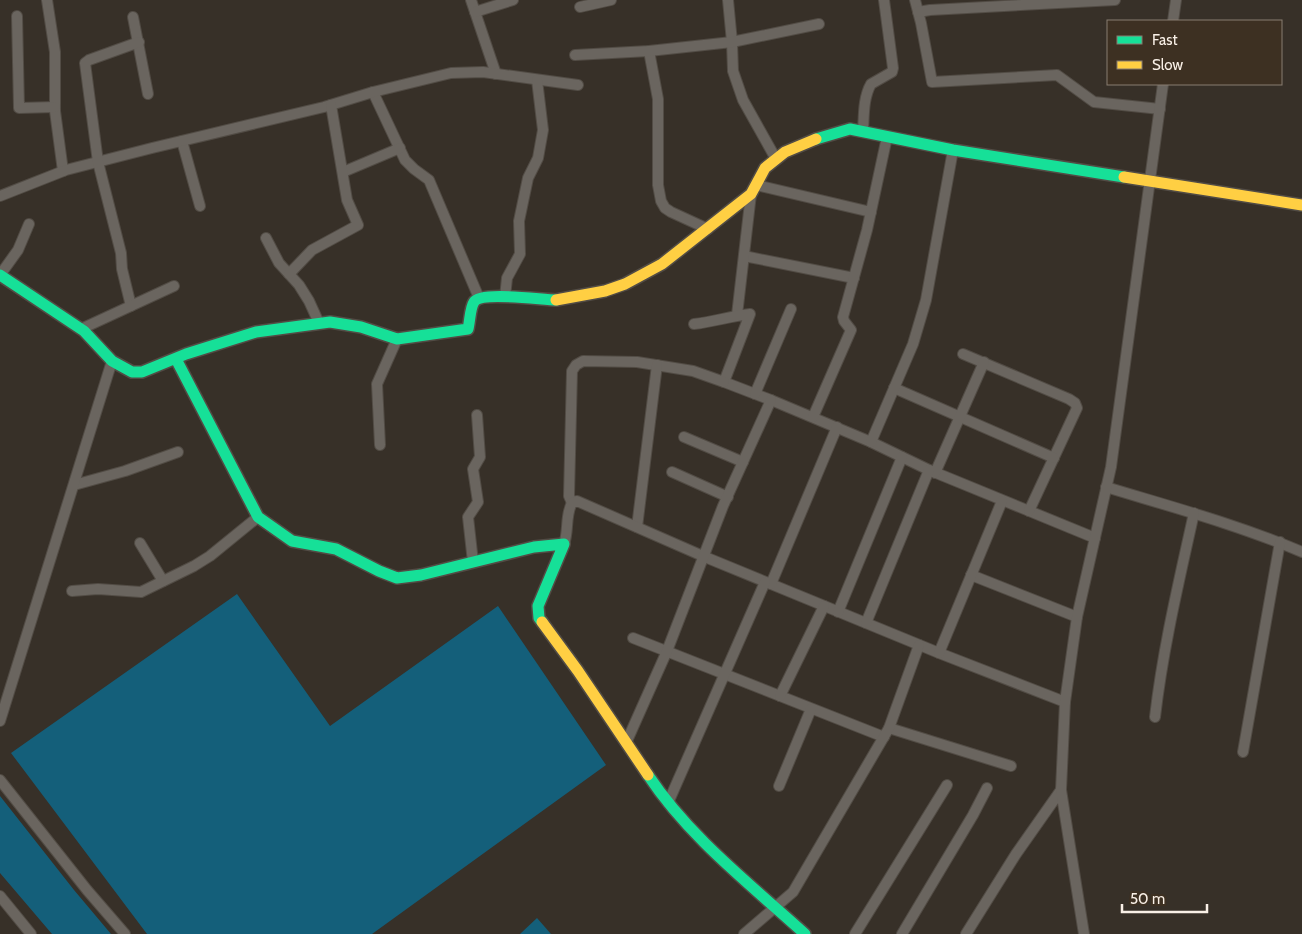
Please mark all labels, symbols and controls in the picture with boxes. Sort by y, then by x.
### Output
legend [1107,20,1282,85]
text: Fast [1152,31,1177,49]
text: Slow [1152,56,1183,74]
scale bar [1122,882,1207,914]
text: 50 m [1130,890,1165,908]

